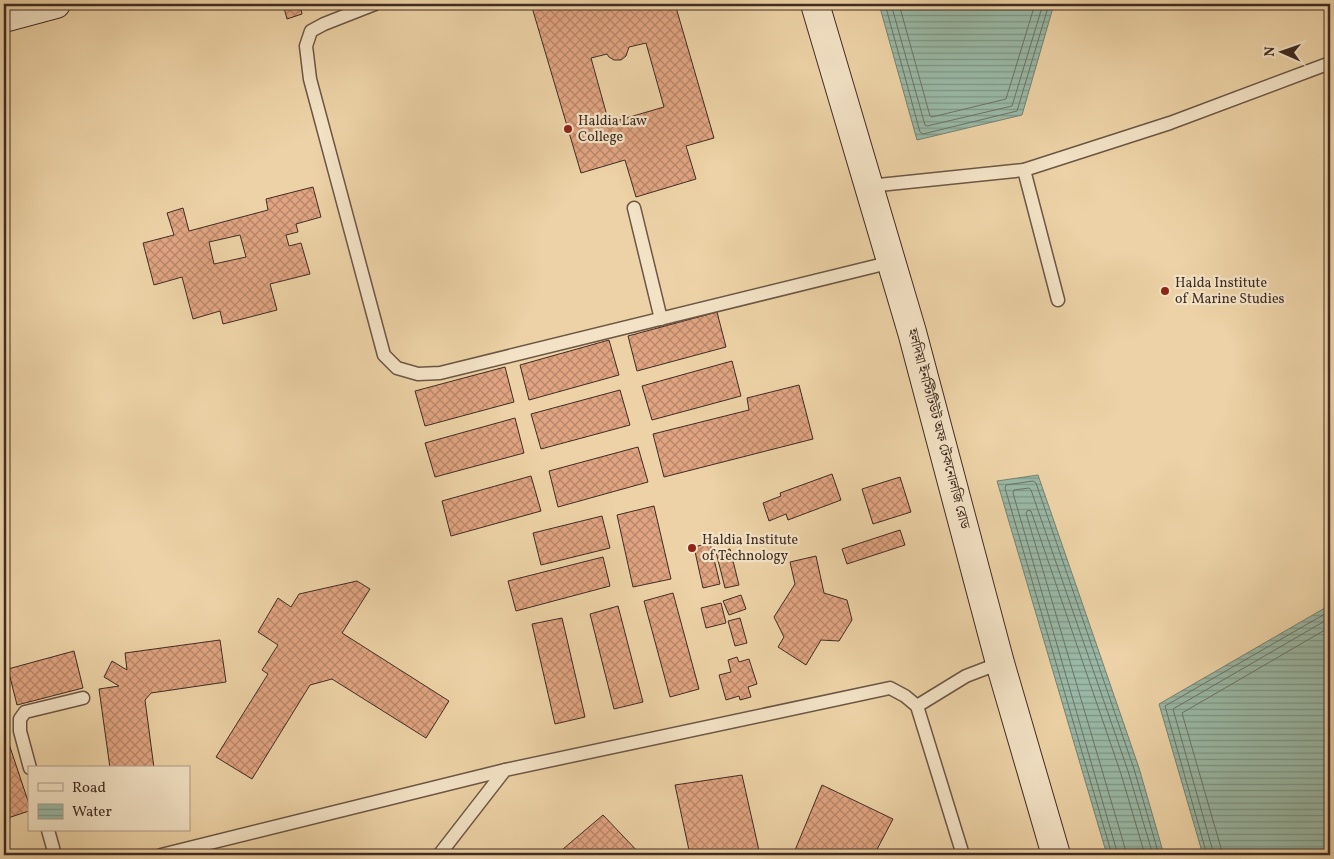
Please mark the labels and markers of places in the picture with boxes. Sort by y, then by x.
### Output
place label: Haldia Law College [578,112,647,147]
marker: Haldia Law College [562,123,574,135]
place label: Halda Institute of Marine Studies [1175,274,1285,309]
marker: Halda Institute of Marine Studies [1159,285,1171,297]
place label: Haldia Institute of Technology [702,531,799,566]
marker: Haldia Institute of Technology [686,542,698,554]

